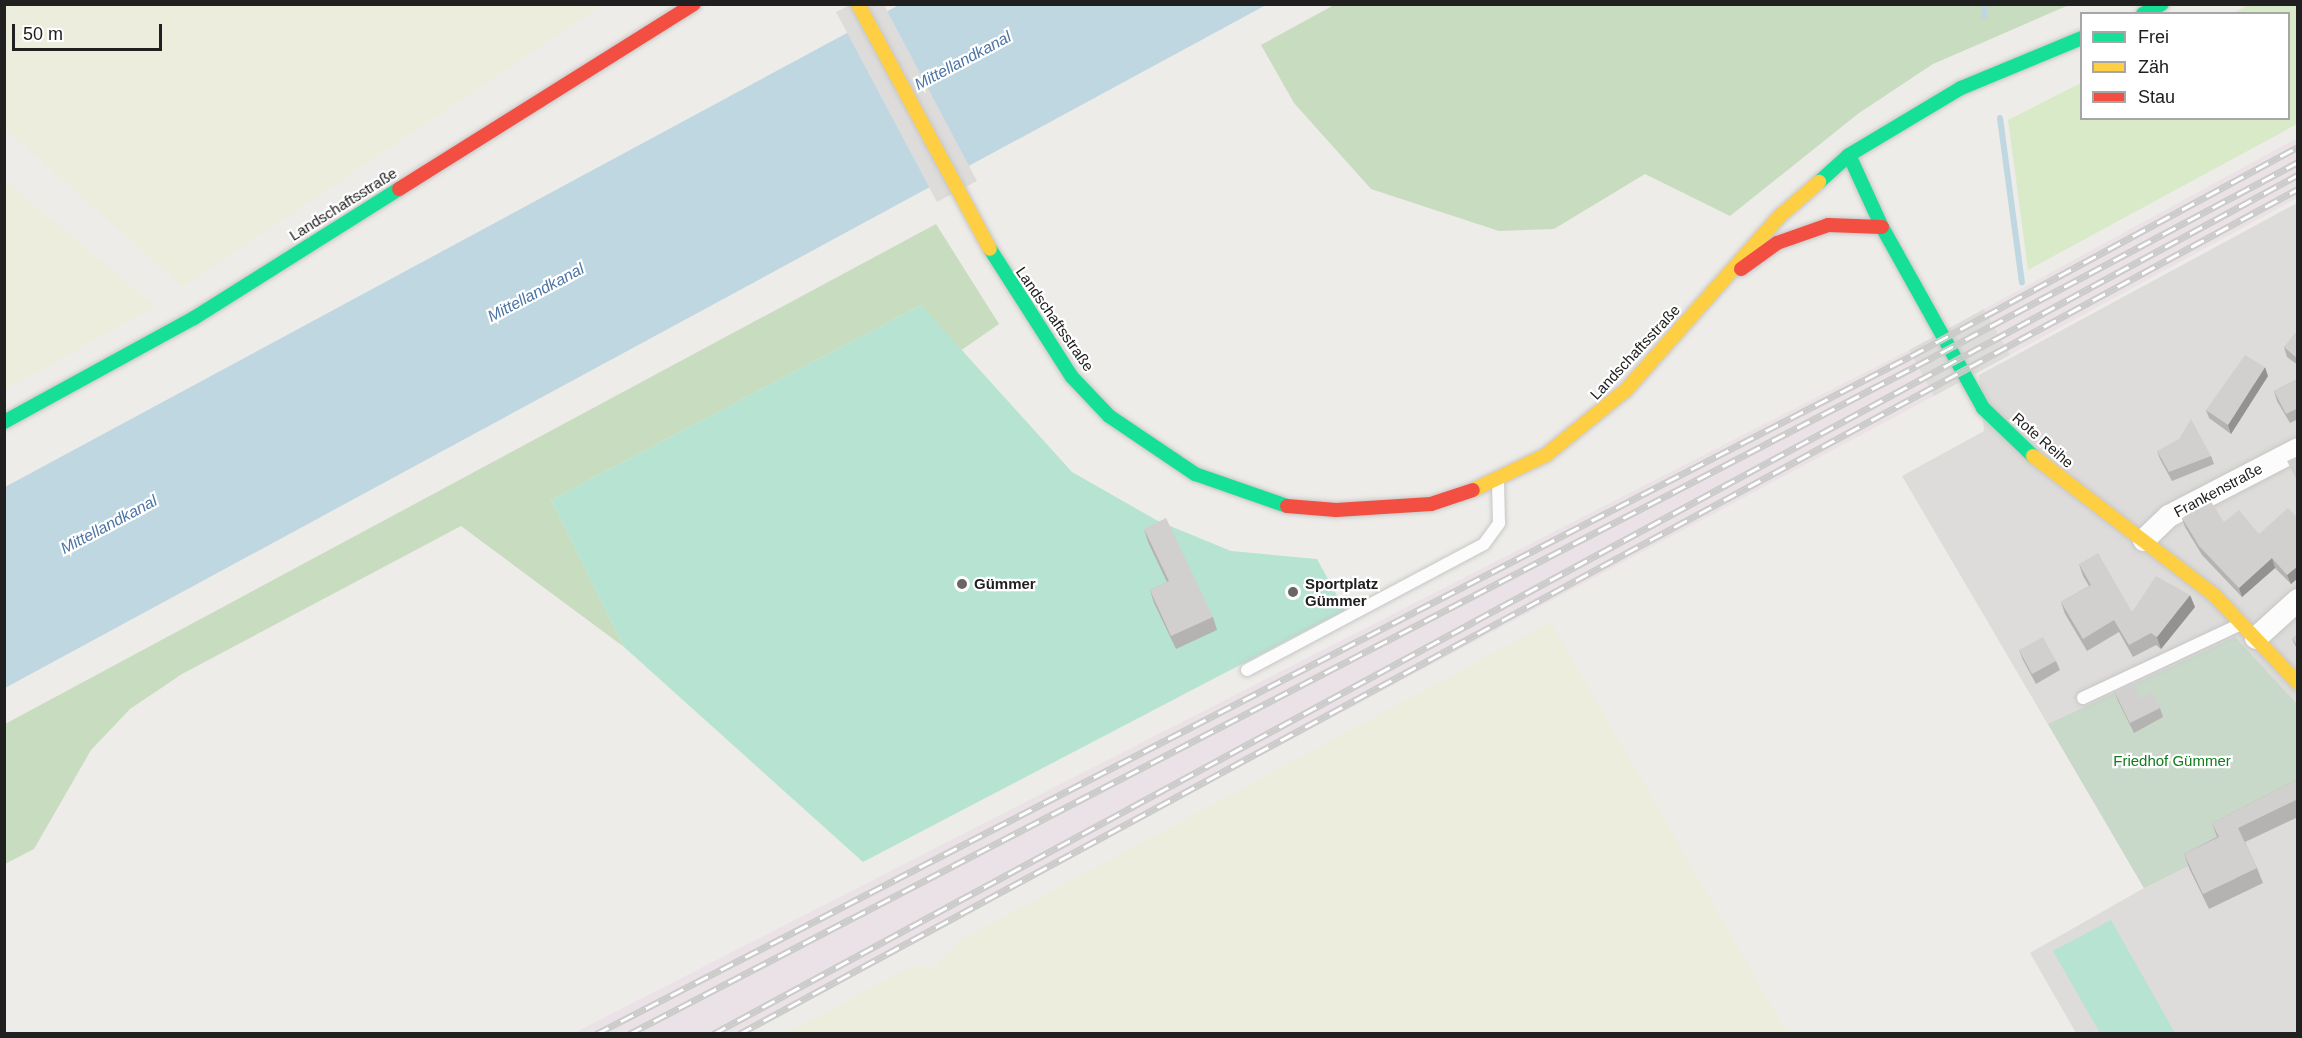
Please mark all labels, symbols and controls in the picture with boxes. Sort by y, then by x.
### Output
scale bar [15,12,165,50]
legend [2080,12,2290,120]
text: 50 m [23,24,63,44]
water label: Mittellandkanal [911,27,1015,95]
text: Frei [2138,27,2169,47]
text: Zäh [2138,57,2169,77]
text: Stau [2138,87,2175,107]
street label: Landschaftsstraße [286,164,400,244]
water label: Mittellandkanal [484,259,588,327]
street label: Landschaftsstraße [1012,263,1098,375]
street label: Landschaftsstraße [1586,301,1684,403]
street label: Rote Reihe [2009,409,2077,471]
street label: Frankenstraße [2171,459,2265,521]
water label: Mittellandkanal [57,491,161,559]
place label: Sportplatz Gümmer [1305,574,1378,609]
place label: Gümmer [974,575,1036,593]
marker: Gümmer [955,577,969,591]
marker: Sportplatz Gümmer [1286,585,1300,599]
park label: Friedhof Gümmer [2113,752,2231,770]

